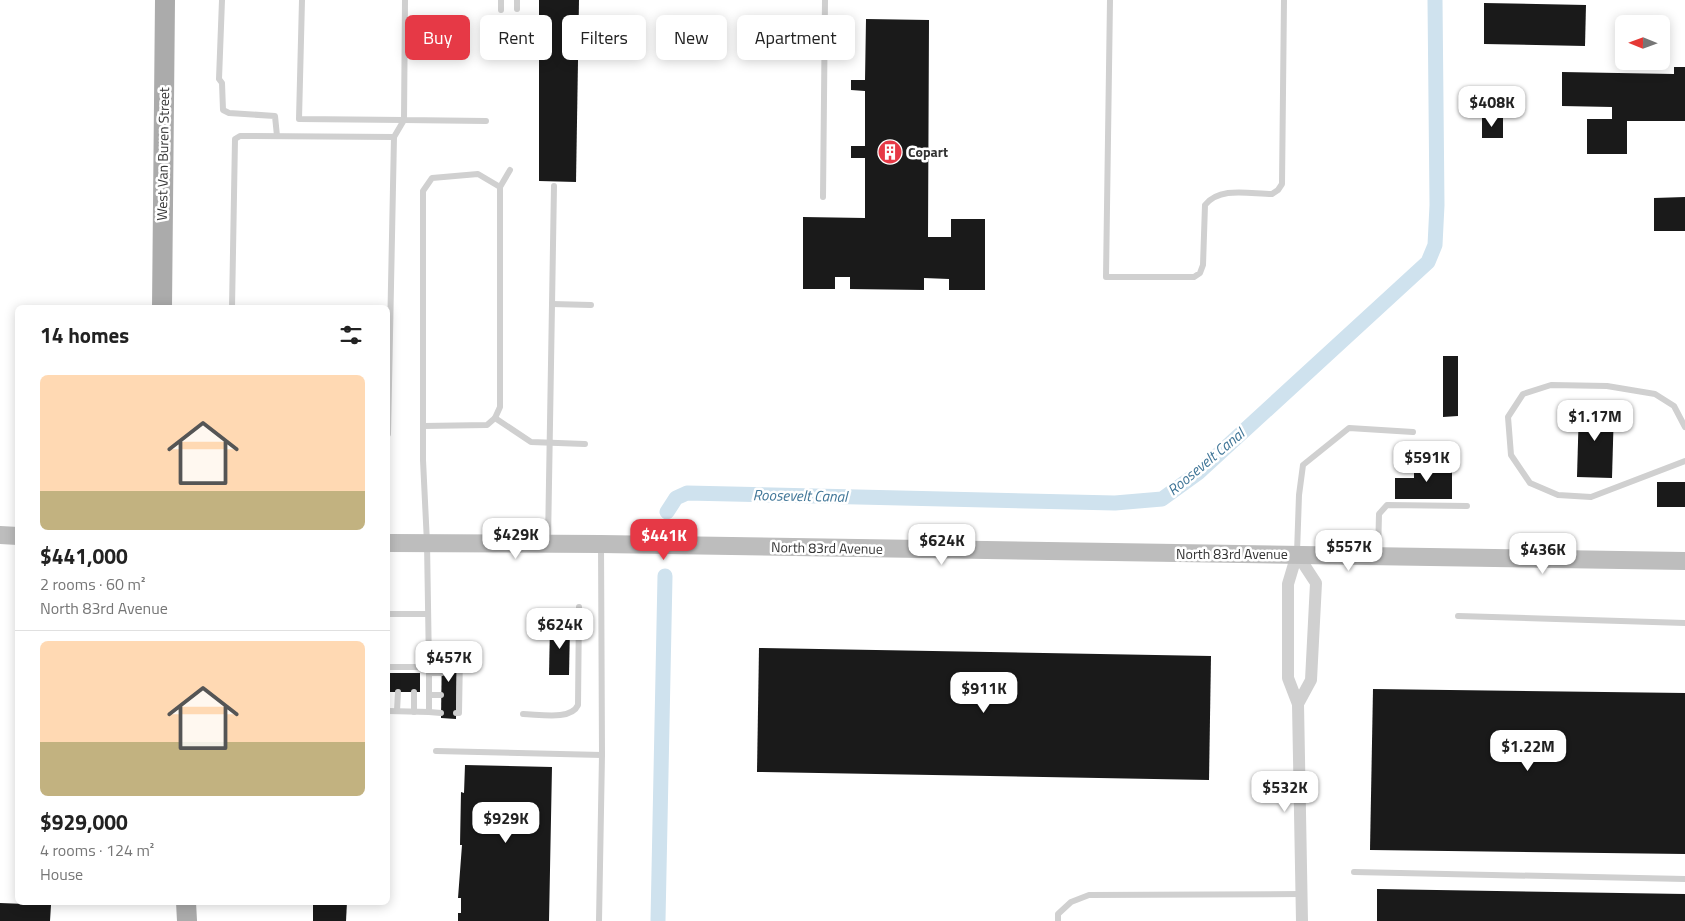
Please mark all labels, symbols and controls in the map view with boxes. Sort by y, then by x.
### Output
chip: Buy [405,15,470,60]
chip: Rent [480,15,552,60]
chip: Filters [562,15,646,60]
chip: New [656,15,727,60]
chip: Apartment [737,15,855,60]
north arrow [1615,15,1670,70]
map controls [1615,15,1670,70]
pin: $408K [1457,86,1527,128]
street label: West Van Buren Street [151,87,174,221]
text: $408K [1469,90,1515,114]
building icon: Copart [877,139,903,165]
place label: Copart [908,141,948,162]
text: 14 homes [40,319,129,351]
icon: filters [337,321,365,349]
pin: $1.17M [1554,400,1636,442]
text: $1.17M [1568,404,1622,428]
icon: home [158,408,248,498]
water label: Roosevelt Canal [1162,421,1251,501]
pin: $591K [1392,440,1462,483]
text: $591K [1404,445,1450,469]
water label: Roosevelt Canal [753,483,849,508]
pin: $429K [481,518,551,560]
pin: $441K [629,518,699,561]
text: $429K [493,522,539,546]
text: $441K [641,523,687,547]
pin: $624K [907,524,977,566]
text: $624K [919,528,965,552]
pin: $557K [1314,530,1384,572]
pin: $436K [1508,532,1578,575]
text: $557K [1326,534,1372,558]
street label: North 83rd Avenue [771,536,883,559]
text: $436K [1520,537,1566,561]
text: $441,000 [40,540,128,572]
street label: North 83rd Avenue [1176,543,1288,564]
text: 2 rooms · 60 m² [40,572,145,596]
text: North 83rd Avenue [40,596,168,620]
pin: $624K [525,608,595,650]
text: $624K [537,612,583,636]
pin: $457K [414,640,484,683]
text: $457K [426,645,472,669]
pin: $911K [949,672,1019,714]
icon: home [158,673,248,763]
text: $911K [961,676,1007,700]
pin: $1.22M [1487,730,1569,772]
text: $1.22M [1501,734,1555,758]
pin: $532K [1250,770,1320,813]
text: $532K [1262,775,1308,799]
pin: $929K [471,802,541,844]
text: $929,000 [40,806,128,838]
text: $929K [483,806,529,830]
text: 4 rooms · 124 m² [40,838,154,862]
text: House [40,862,83,886]

